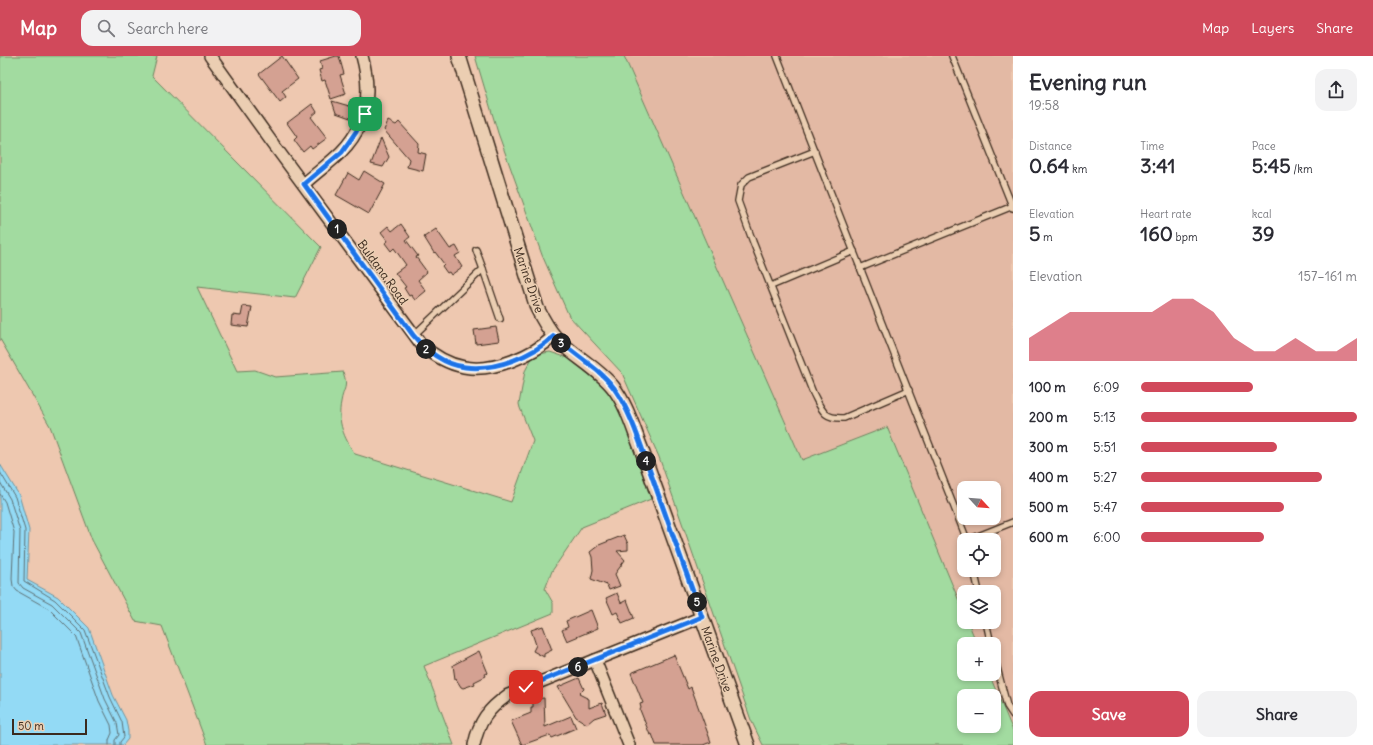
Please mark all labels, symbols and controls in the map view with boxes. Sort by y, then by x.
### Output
search box [81,10,361,46]
text: Map [20,16,57,40]
icon: search [95,17,117,39]
text: Search here [127,19,208,38]
text: Map [1202,19,1229,37]
text: Layers [1251,19,1294,37]
text: Share [1316,19,1353,37]
text: Evening run [1029,68,1147,96]
button: share [1315,69,1357,111]
pin [348,97,382,131]
text: 19:58 [1029,97,1060,114]
icon: arrive [354,103,376,125]
text: Distance [1029,139,1072,153]
text: Time [1140,139,1164,153]
text: Pace [1252,139,1276,153]
text: 0.64 [1029,153,1069,178]
text: 3:41 [1140,153,1176,178]
text: 5:45 [1252,153,1291,178]
text: km [1069,162,1087,176]
text: /km [1291,162,1313,176]
text: Elevation [1029,207,1074,221]
text: Heart rate [1140,207,1191,221]
text: kcal [1252,207,1271,221]
pin: 1 [327,219,347,239]
text: 5 [1029,221,1041,246]
text: 160 [1140,221,1173,246]
text: 39 [1252,221,1275,246]
text: 1 [335,222,339,236]
text: m [1041,230,1053,244]
text: bpm [1173,230,1198,244]
street label: Buldana Road [355,237,411,307]
street label: Marine Drive [511,245,547,315]
text: Elevation [1029,268,1082,285]
text: 157–161 m [1298,268,1357,285]
pin: 3 [551,333,571,353]
text: 3 [558,336,564,350]
pin: 2 [416,339,436,359]
text: 2 [423,342,429,356]
text: 100 m [1029,379,1066,396]
text: 6:09 [1093,379,1119,396]
text: 200 m [1029,409,1068,426]
text: 5:13 [1093,409,1116,426]
text: 300 m [1029,439,1068,456]
text: 5:51 [1093,439,1116,456]
pin: 4 [636,451,656,471]
text: 4 [643,454,649,468]
text: 400 m [1029,469,1068,486]
text: 5:27 [1093,469,1117,486]
north arrow [957,481,1001,525]
map controls [957,481,1001,733]
text: 500 m [1029,499,1068,516]
text: 5:47 [1093,499,1117,516]
text: 600 m [1029,529,1068,546]
text: 6:00 [1093,529,1121,546]
button: locate [957,533,1001,577]
button: layers [957,585,1001,629]
pin: 5 [687,592,707,612]
text: 5 [694,595,700,609]
street label: Marine Drive [698,624,736,694]
button: + [957,637,1001,681]
pin: 6 [568,657,588,677]
text: 6 [575,660,581,674]
pin [509,670,543,704]
icon: check [515,676,537,698]
button: − [957,689,1001,733]
button: Save [1029,691,1189,737]
button: Share [1197,691,1357,737]
scale bar [12,717,87,736]
text: 50 m [18,719,44,733]

